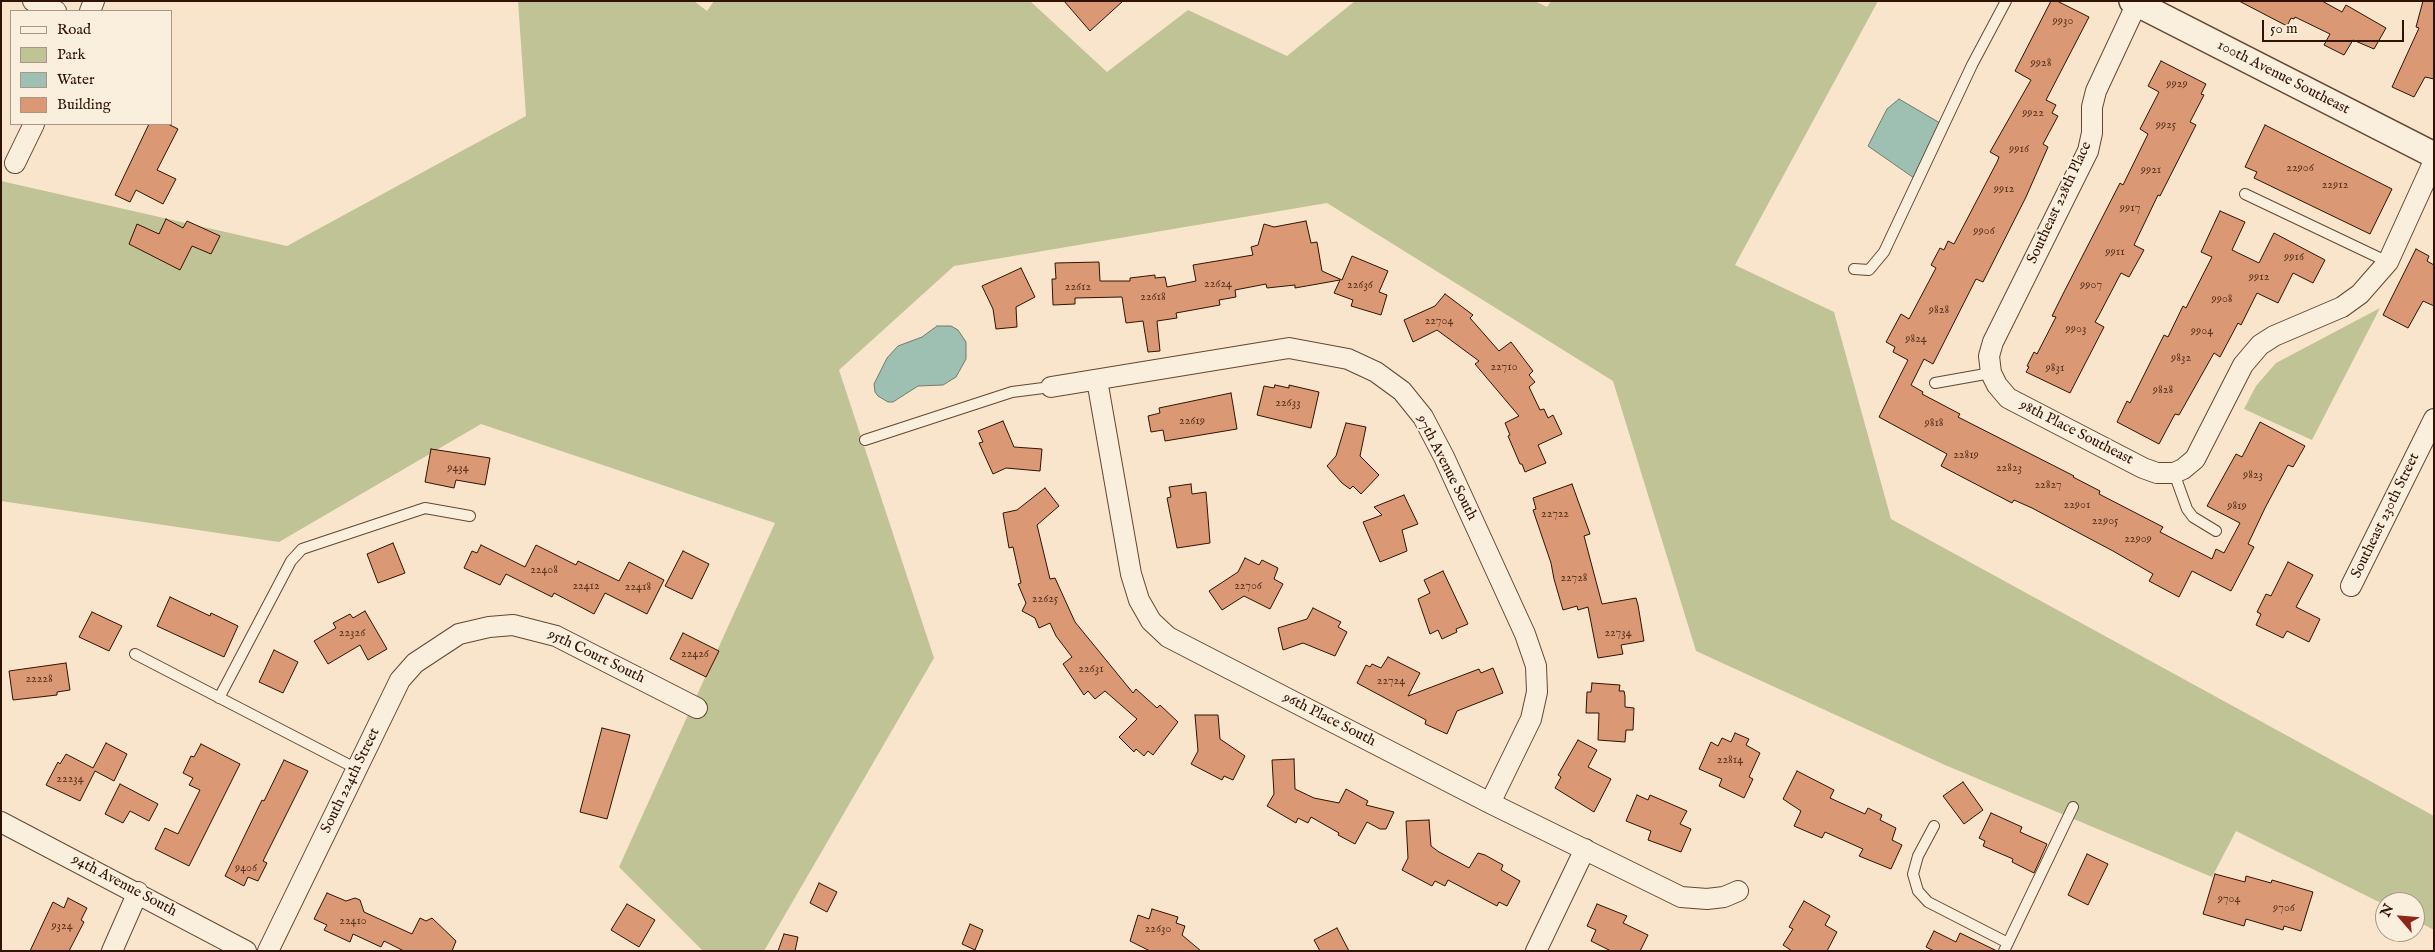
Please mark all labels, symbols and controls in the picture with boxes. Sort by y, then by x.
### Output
legend [10,10,172,125]
scale bar [2265,10,2408,42]
house number: 9930 [2053,15,2073,29]
text: 50 m [2270,19,2298,38]
text: Road [57,20,91,39]
street label: 100th Avenue Southeast [2214,37,2352,119]
text: Park [57,45,86,64]
house number: 9928 [2031,57,2051,71]
text: Water [57,70,94,89]
house number: 9929 [2166,78,2188,92]
text: Building [57,95,111,114]
house number: 9922 [2022,107,2044,121]
house number: 9925 [2156,119,2176,133]
street label: Southeast 228th Place [2024,139,2096,267]
house number: 9916 [2009,143,2029,157]
house number: 22906 [2286,162,2314,176]
house number: 9921 [2141,164,2161,178]
house number: 22912 [2322,179,2348,193]
house number: 9912 [1994,183,2014,197]
house number: 9917 [2120,202,2140,216]
house number: 9906 [1973,225,1995,239]
house number: 9911 [2105,246,2125,260]
house number: 9916 [2284,251,2304,265]
house number: 9912 [2249,271,2269,285]
house number: 22624 [1204,278,1232,292]
house number: 22636 [1347,279,1373,293]
house number: 9907 [2080,279,2102,293]
house number: 22612 [1065,281,1091,295]
house number: 22618 [1140,291,1166,305]
house number: 9908 [2211,293,2233,307]
house number: 9828 [1929,304,1949,318]
house number: 22704 [1425,315,1453,329]
house number: 9903 [2066,323,2086,337]
house number: 9904 [2191,325,2213,339]
house number: 9824 [1905,333,1927,347]
house number: 9832 [2171,352,2191,366]
house number: 22710 [1490,361,1518,375]
house number: 9831 [2046,362,2064,376]
house number: 9828 [2153,384,2173,398]
house number: 22633 [1275,397,1301,411]
street label: 98th Place Southeast [2016,397,2136,469]
street label: 97th Avenue South [1412,412,1480,524]
house number: 22619 [1179,415,1205,429]
house number: 9818 [1924,417,1944,431]
house number: 22819 [1953,449,1979,463]
street label: Southeast 230th Street [2348,450,2424,582]
house number: 9434 [447,462,469,476]
house number: 22823 [1996,462,2022,476]
house number: 9823 [2243,469,2263,483]
house number: 22827 [2034,479,2062,493]
house number: 22901 [2064,499,2090,513]
house number: 9819 [2227,500,2247,514]
house number: 22722 [1541,508,1569,522]
house number: 22905 [2092,515,2118,529]
house number: 22909 [2124,533,2152,547]
house number: 22408 [530,564,558,578]
house number: 22728 [1560,572,1588,586]
house number: 22412 [572,580,600,594]
house number: 22706 [1234,580,1262,594]
house number: 22418 [625,581,651,595]
house number: 22625 [1032,593,1058,607]
street label: 95th Court South [545,626,647,688]
house number: 22326 [339,627,365,641]
house number: 22734 [1604,627,1632,641]
house number: 22426 [681,648,709,662]
house number: 22631 [1078,663,1104,677]
house number: 22228 [25,673,53,687]
house number: 22724 [1377,675,1405,689]
street label: 96th Place South [1280,689,1378,751]
street label: South 224th Street [318,725,384,837]
house number: 22814 [1717,754,1743,768]
house number: 22234 [56,773,84,787]
street label: 94th Avenue South [69,851,179,921]
house number: 9406 [235,862,257,876]
north arrow [2375,892,2425,942]
house number: 9704 [2218,893,2240,907]
text: N [2377,901,2398,920]
house number: 9706 [2273,902,2295,916]
house number: 22410 [339,915,367,929]
house number: 9324 [51,920,73,934]
house number: 22630 [1145,923,1171,937]

